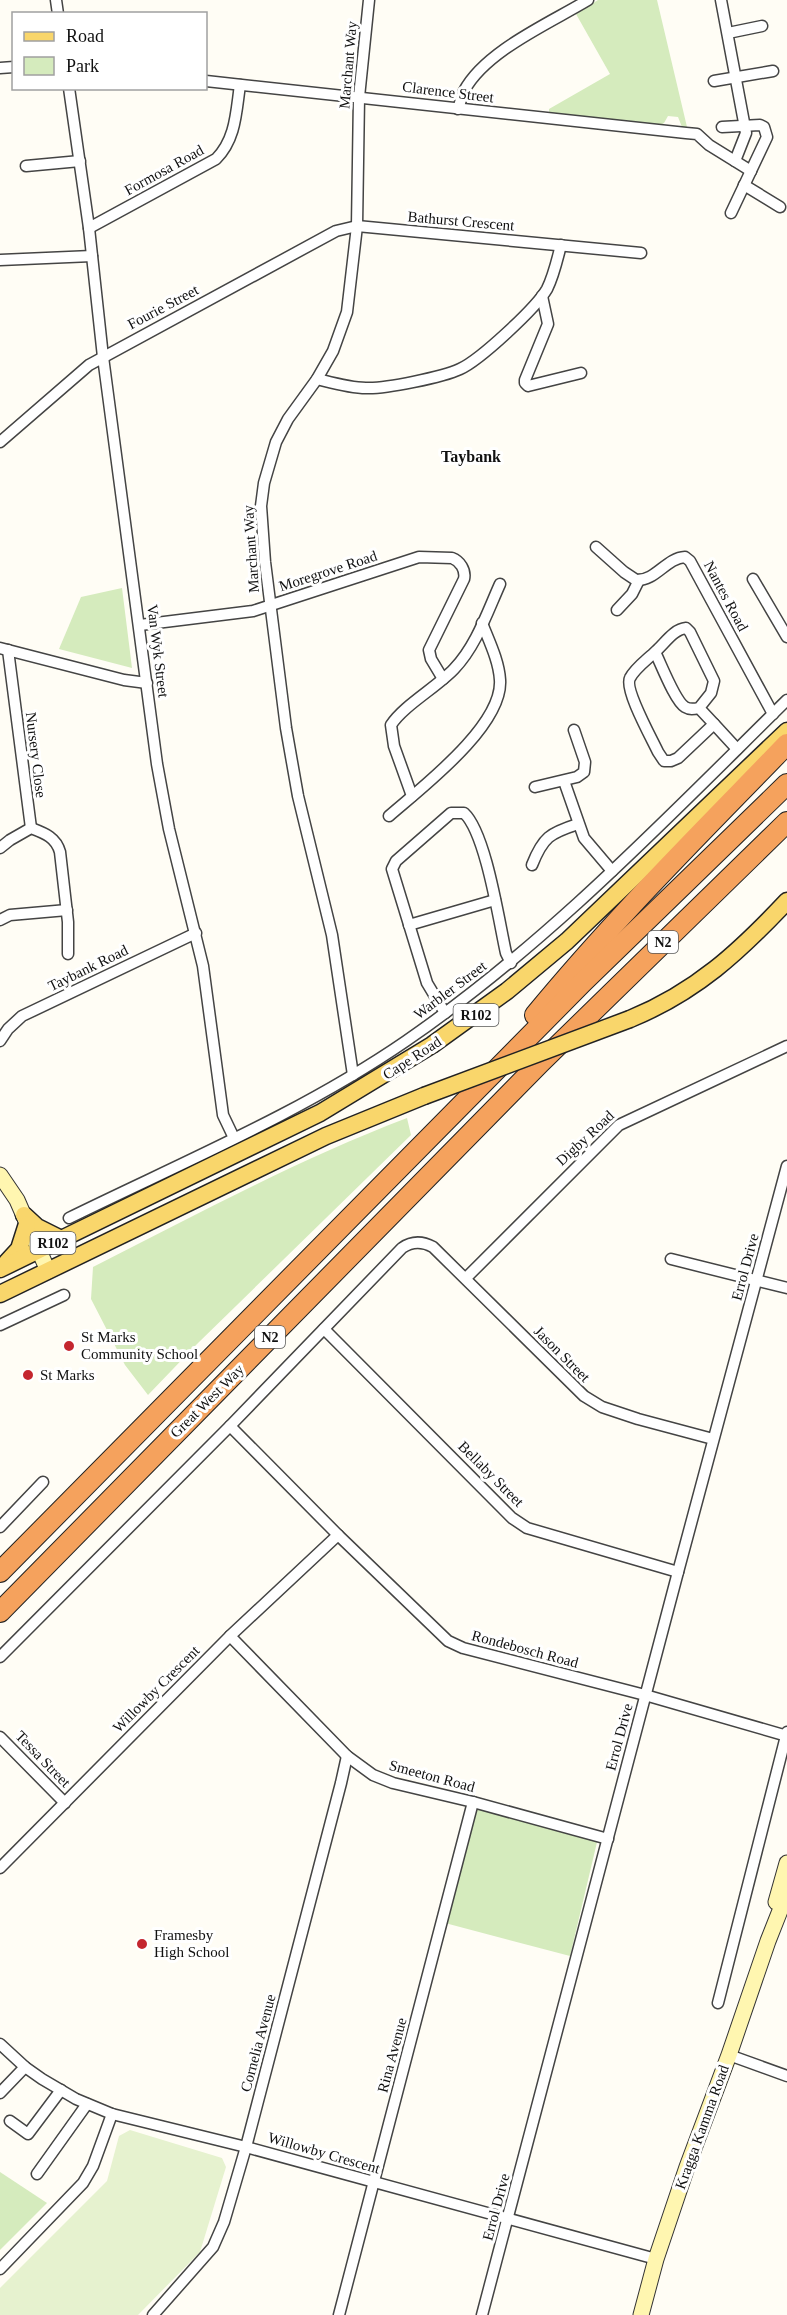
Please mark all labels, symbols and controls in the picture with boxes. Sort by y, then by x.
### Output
legend [12,12,207,90]
street label: Marchant Way [336,20,360,110]
text: Road [66,26,104,46]
text: Park [66,56,99,76]
street label: Clarence Street [401,78,495,106]
street label: Formosa Road [122,141,207,198]
street label: Bathurst Crescent [407,208,516,234]
street label: Fourie Street [125,281,202,332]
district label: Taybank [441,448,501,466]
street label: Marchant Way [240,504,262,593]
street label: Moregrove Road [277,547,379,594]
street label: Nantes Road [701,558,751,634]
street label: Van Wyk Street [144,603,172,699]
street label: Nursery Close [23,711,49,799]
road number: N2 [648,931,678,953]
street label: Taybank Road [45,942,131,994]
street label: Warbler Street [411,957,490,1022]
road number: R102 [454,1004,498,1026]
street label: Cape Road [380,1033,445,1083]
street label: Digby Road [553,1107,617,1169]
street label: Errol Drive [728,1231,762,1302]
road number: R102 [31,1232,76,1254]
street label: Jason Street [531,1323,594,1386]
road number: N2 [255,1326,285,1348]
place label: St Marks Community School [81,1329,198,1362]
marker: St Marks Community School [62,1339,76,1353]
street label: Great West Way [167,1361,247,1441]
place label: St Marks [40,1367,95,1383]
marker: St Marks [21,1368,35,1382]
street label: Bellaby Street [455,1438,527,1510]
street label: Rondebosch Road [470,1627,580,1671]
street label: Willowby Crescent [109,1642,203,1736]
street label: Errol Drive [602,1701,636,1772]
street label: Tessa Street [12,1728,74,1791]
street label: Smeeton Road [387,1757,477,1795]
place label: Framesby High School [154,1927,229,1960]
marker: Framesby High School [135,1937,149,1951]
street label: Cornelia Avenue [237,1992,279,2093]
street label: Rina Avenue [374,2016,410,2094]
street label: Kragga Kamma Road [672,2062,732,2191]
street label: Willowby Crescent [266,2129,383,2177]
street label: Errol Drive [479,2171,513,2242]

